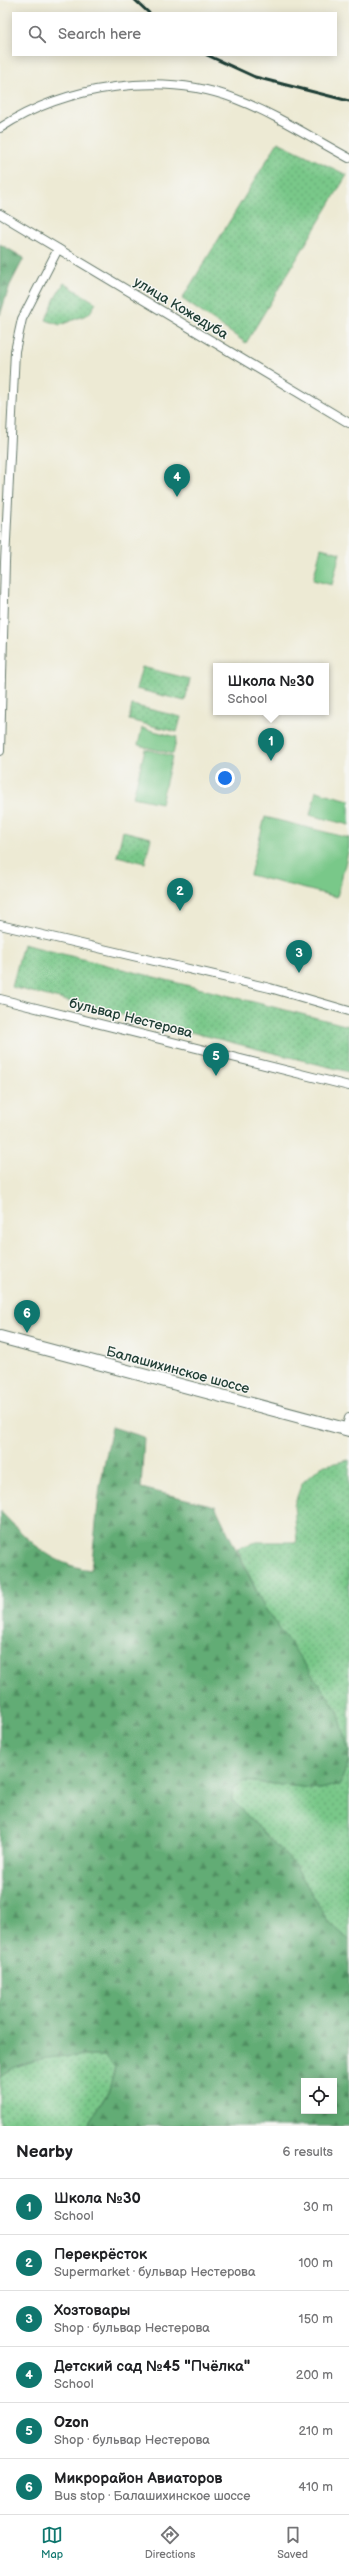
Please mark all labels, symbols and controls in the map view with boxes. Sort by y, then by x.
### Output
search box [12,12,337,56]
icon: search [26,23,48,45]
text: Search here [58,25,141,44]
street label: улица Кожедуба [131,273,232,343]
pin: 4 [164,464,190,497]
popup [213,663,329,715]
text: Школа №30 [228,672,314,691]
text: School [228,691,267,707]
pin: 1 [258,728,284,761]
your location [215,768,235,788]
pin: 2 [167,878,193,911]
pin: 3 [286,940,312,973]
street label: бульвар Нестерова [68,994,195,1042]
pin: 5 [203,1043,229,1076]
pin: 6 [14,1300,40,1333]
street label: Балашихинское шоссе [105,1343,252,1397]
map controls [301,2078,337,2114]
button: locate [301,2078,337,2114]
text: Nearby [16,2142,73,2162]
text: 6 results [283,2144,333,2160]
text: Школа №30 [54,2189,141,2208]
text: 1 [26,2199,32,2215]
text: 30 m [303,2199,333,2215]
text: School [54,2208,94,2224]
text: Перекрёсток [54,2245,147,2264]
text: 2 [25,2255,33,2271]
text: 100 m [298,2255,333,2271]
text: Supermarket · бульвар Нестерова [54,2264,256,2280]
text: Хозтовары [54,2301,130,2320]
text: 3 [25,2311,33,2327]
text: 150 m [299,2311,333,2327]
text: Shop · бульвар Нестерова [54,2320,210,2336]
text: Детский сад №45 "Пчёлка" [54,2357,250,2376]
text: 4 [25,2367,33,2383]
text: 200 m [296,2367,333,2383]
text: School [54,2376,94,2392]
text: Ozon [54,2413,89,2432]
text: 5 [25,2423,33,2439]
text: 210 m [299,2423,333,2439]
text: Shop · бульвар Нестерова [54,2432,210,2448]
text: Микрорайон Авиаторов [54,2469,223,2488]
text: 6 [25,2479,33,2495]
text: 410 m [298,2479,333,2495]
text: Bus stop · Балашихинское шоссе [54,2488,250,2504]
tab: Map [41,2524,63,2561]
tab: Directions [145,2524,195,2561]
tab: Saved [277,2524,308,2561]

